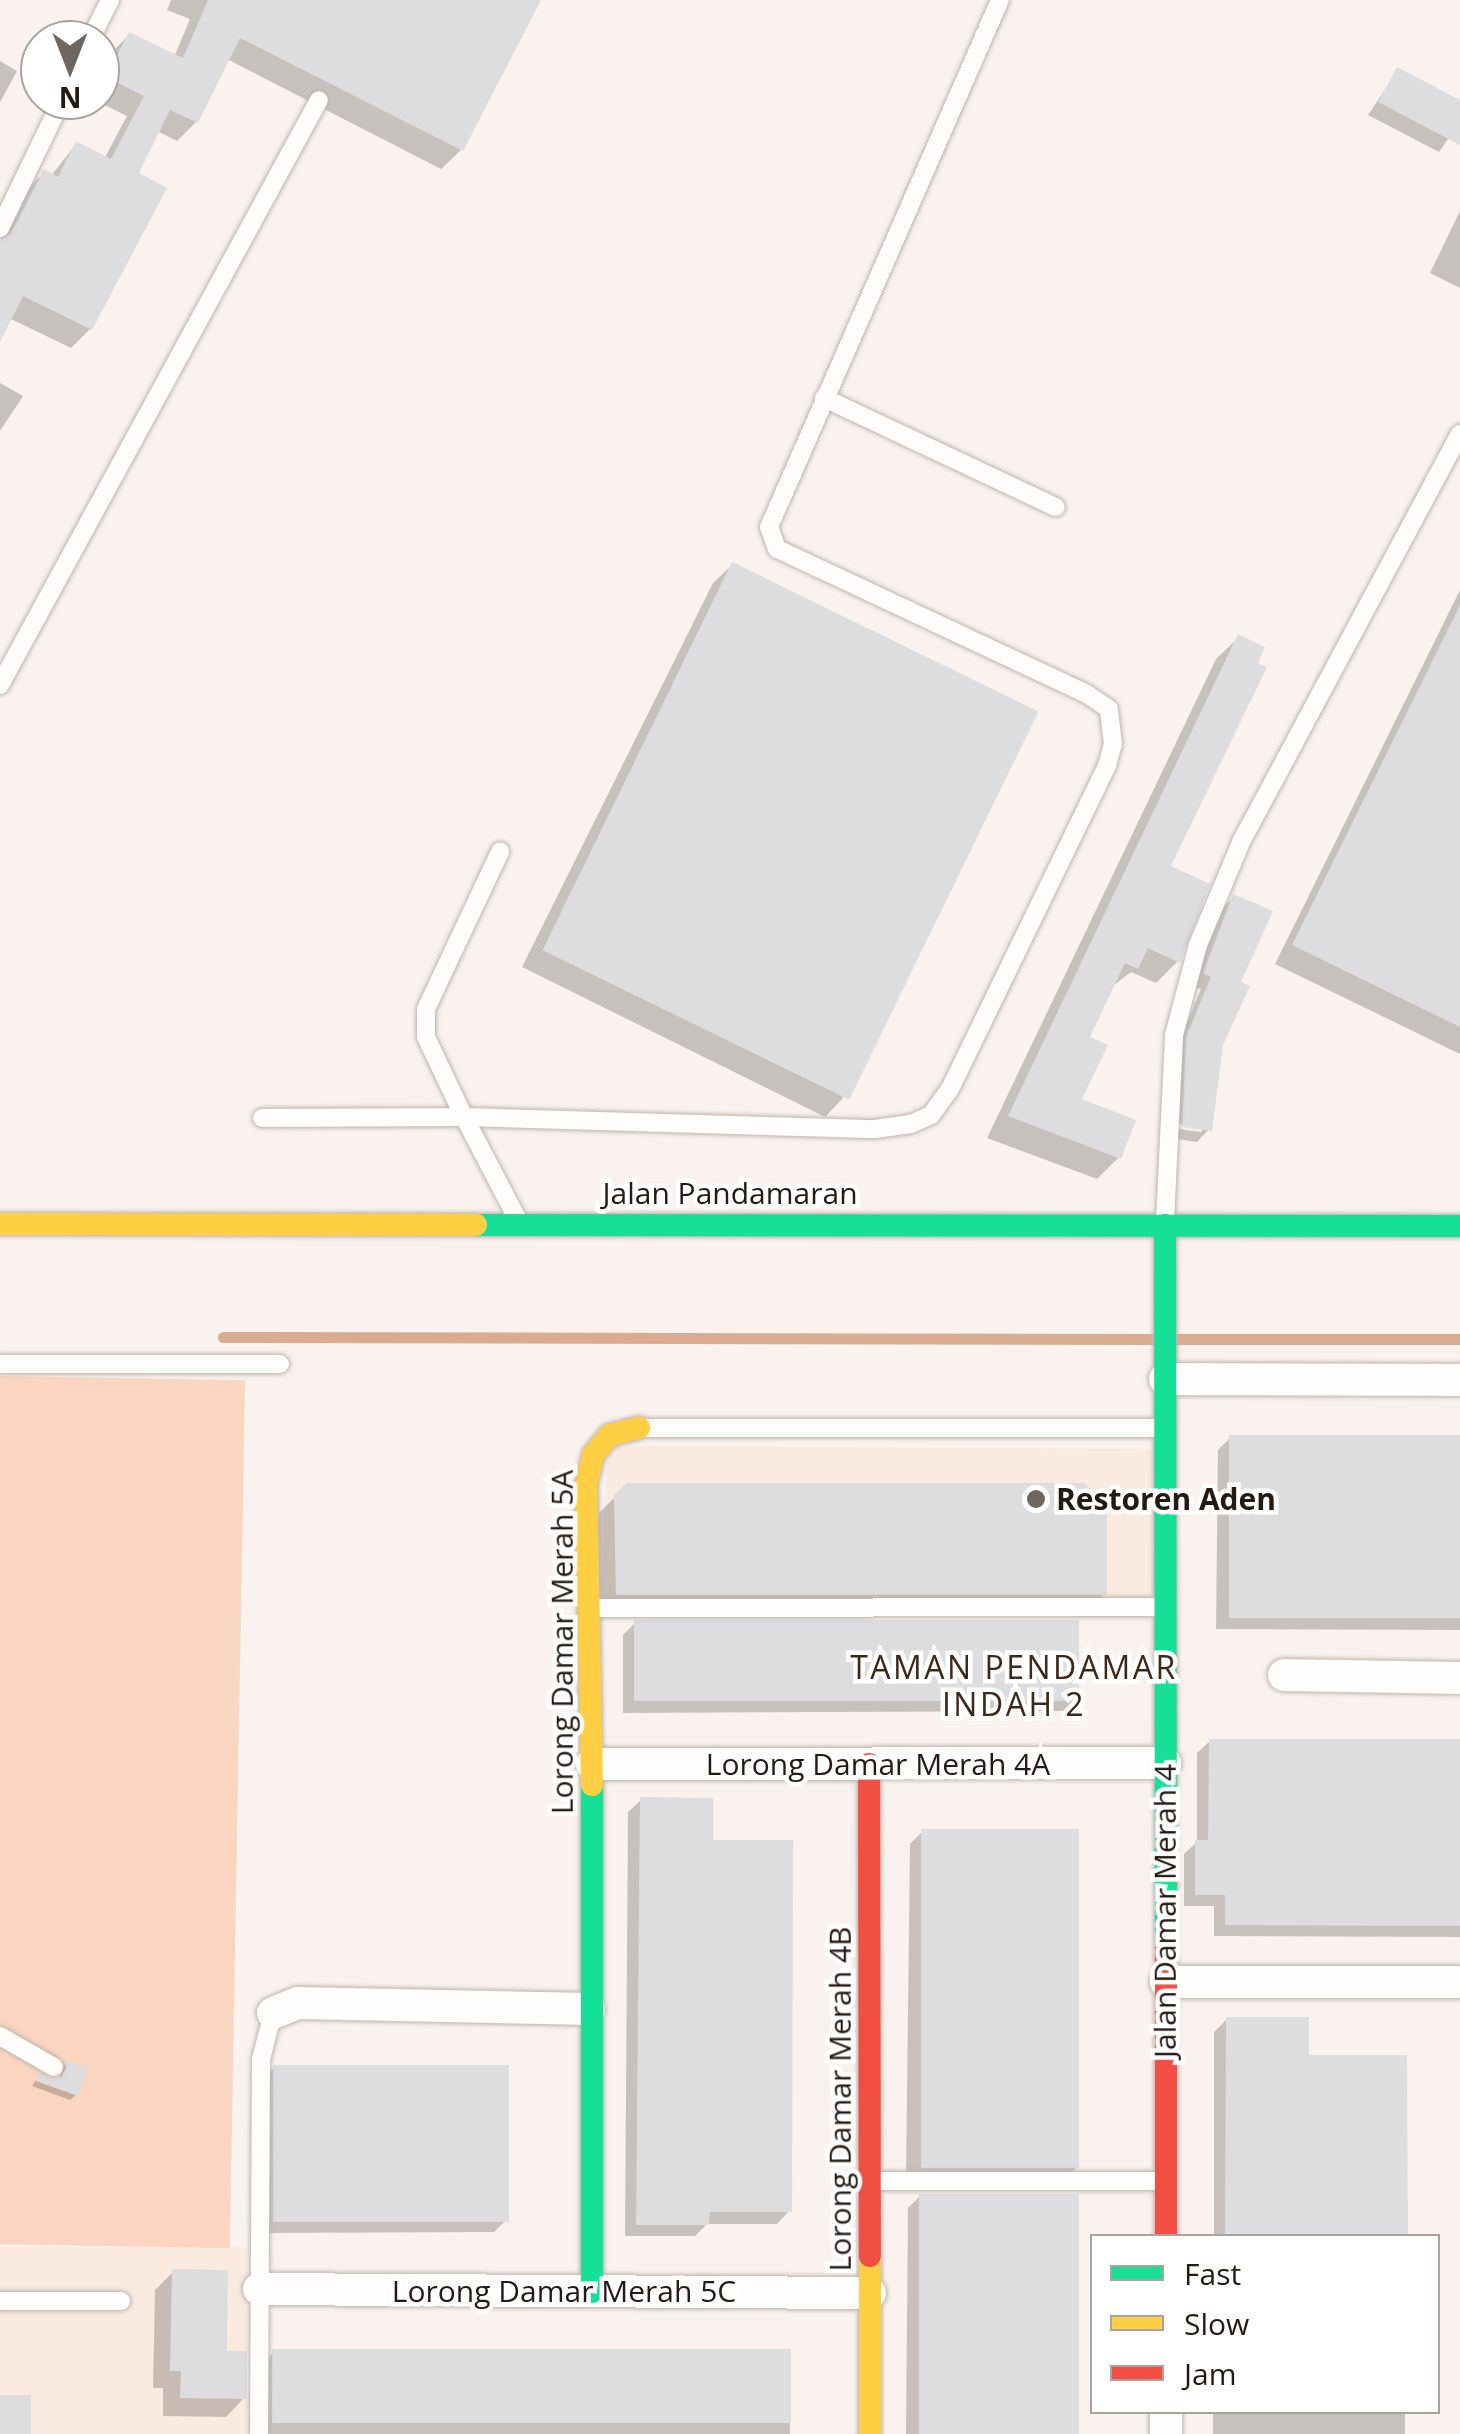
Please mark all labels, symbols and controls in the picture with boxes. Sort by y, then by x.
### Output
north arrow [20,20,120,120]
text: N [59,79,81,117]
street label: Jalan Pandamaran [602,1175,858,1211]
street label: Lorong Damar Merah 5A [544,1470,580,1814]
place label: Restoren Aden [1056,1481,1276,1517]
marker: Restoren Aden [1025,1488,1047,1510]
district label: TAMAN PENDAMAR INDAH 2 [850,1649,1178,1724]
street label: Lorong Damar Merah 4A [706,1746,1050,1782]
street label: Jalan Damar Merah 4 [1147,1764,1183,2058]
street label: Lorong Damar Merah 4B [822,1927,858,2271]
legend [1090,2234,1440,2414]
text: Fast [1184,2253,1241,2294]
street label: Lorong Damar Merah 5C [392,2273,736,2309]
text: Slow [1184,2303,1249,2344]
text: Jam [1184,2353,1237,2394]

